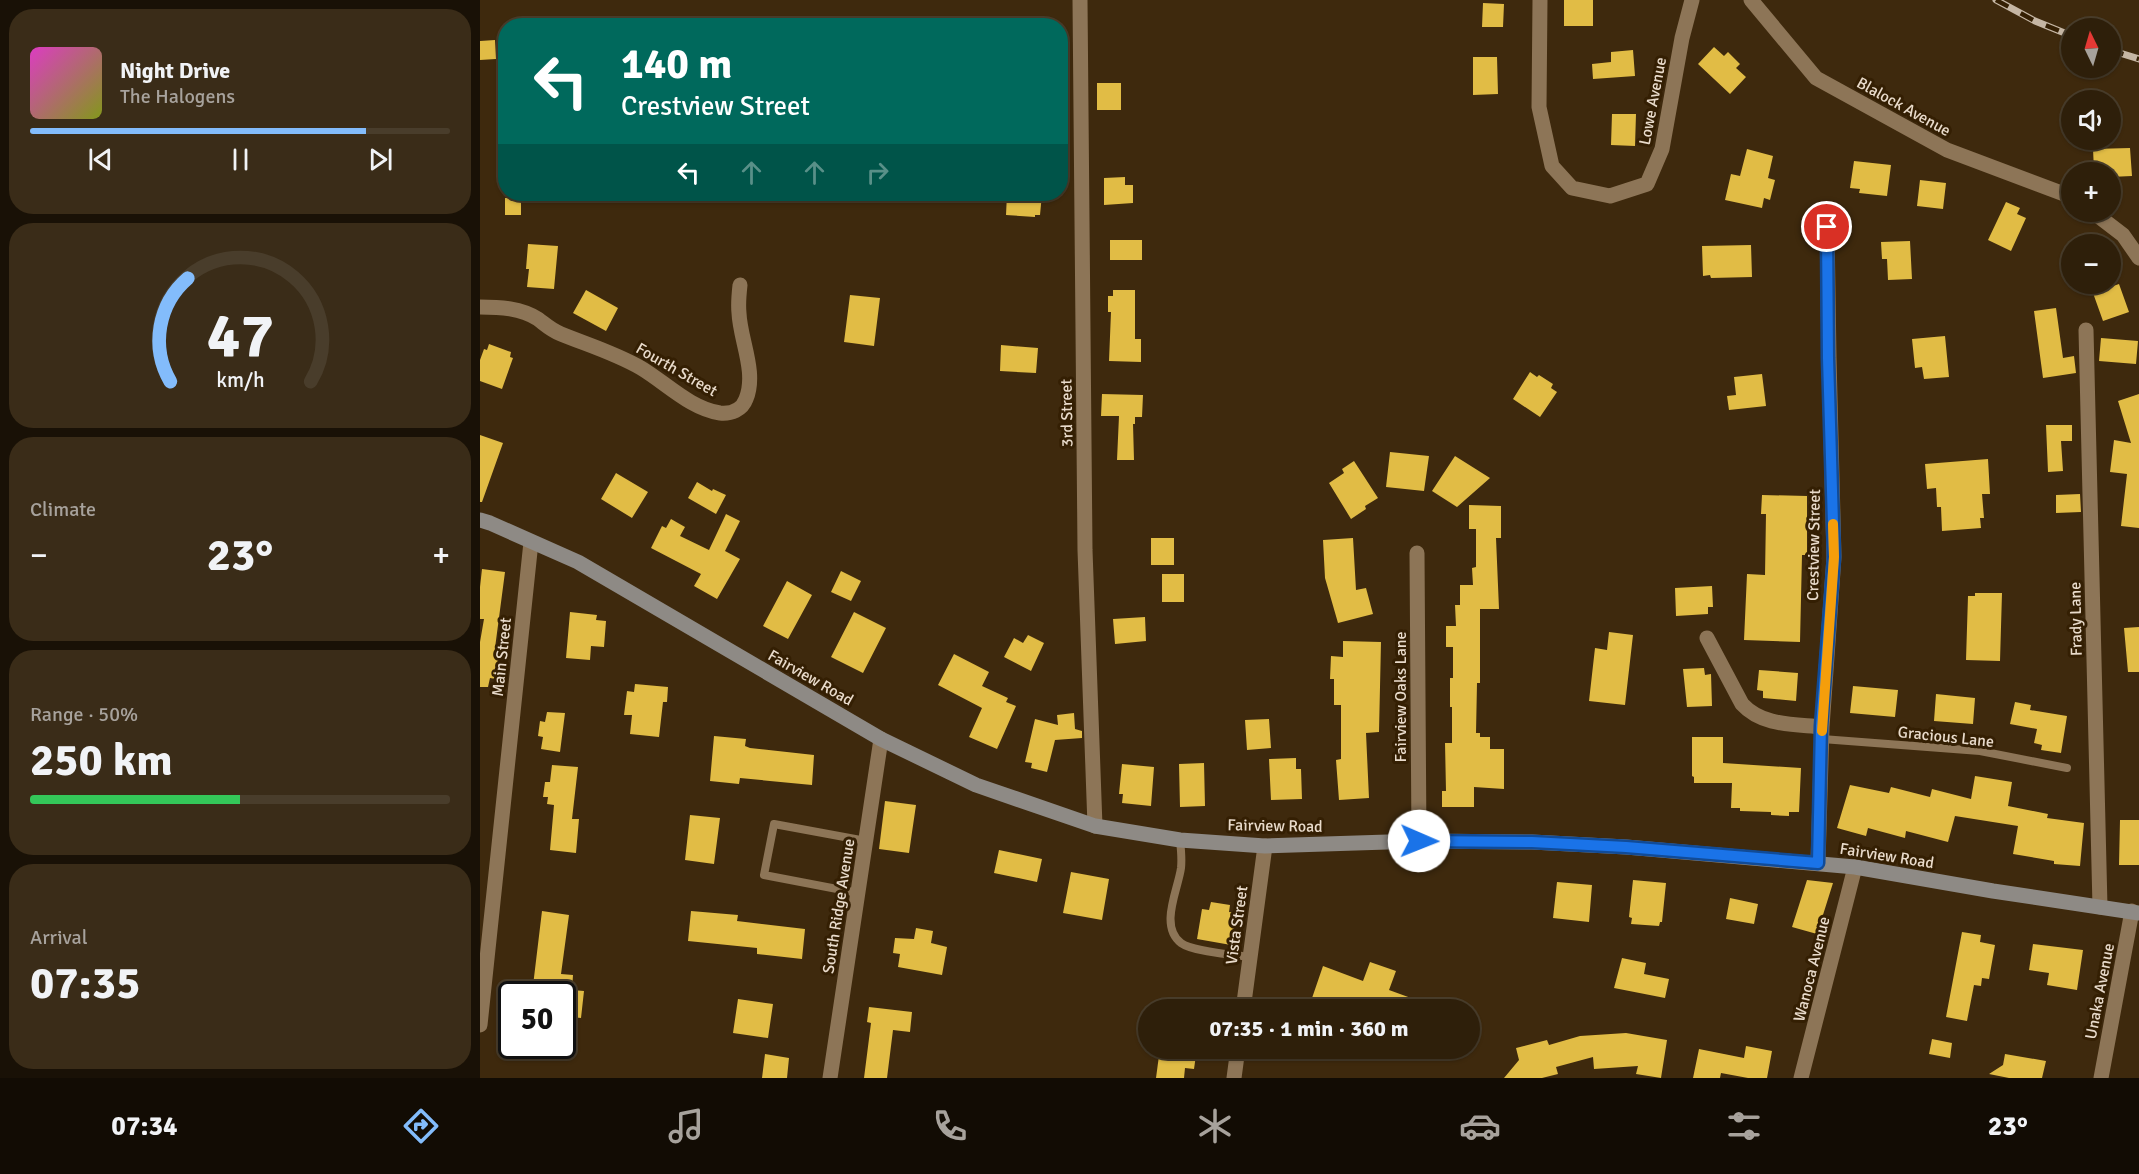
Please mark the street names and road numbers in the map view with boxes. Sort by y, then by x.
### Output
street label: Lowe Avenue [1635,56,1671,147]
street label: Blalock Avenue [1853,73,1954,141]
street label: Fourth Street [632,339,721,401]
street label: 3rd Street [1056,378,1078,447]
street label: Crestview Street [1803,488,1825,601]
street label: Frady Lane [2065,582,2087,656]
street label: Main Street [488,616,516,698]
street label: Fairview Oaks Lane [1391,632,1411,762]
street label: Fairview Road [764,645,857,710]
street label: Gracious Lane [1897,722,1995,752]
street label: Fairview Road [1227,815,1323,837]
street label: South Ridge Avenue [818,837,860,975]
street label: Fairview Road [1838,839,1935,873]
street label: Vista Street [1222,884,1252,966]
street label: Wanoca Avenue [1789,915,1835,1024]
street label: Unaka Avenue [2081,942,2119,1041]

